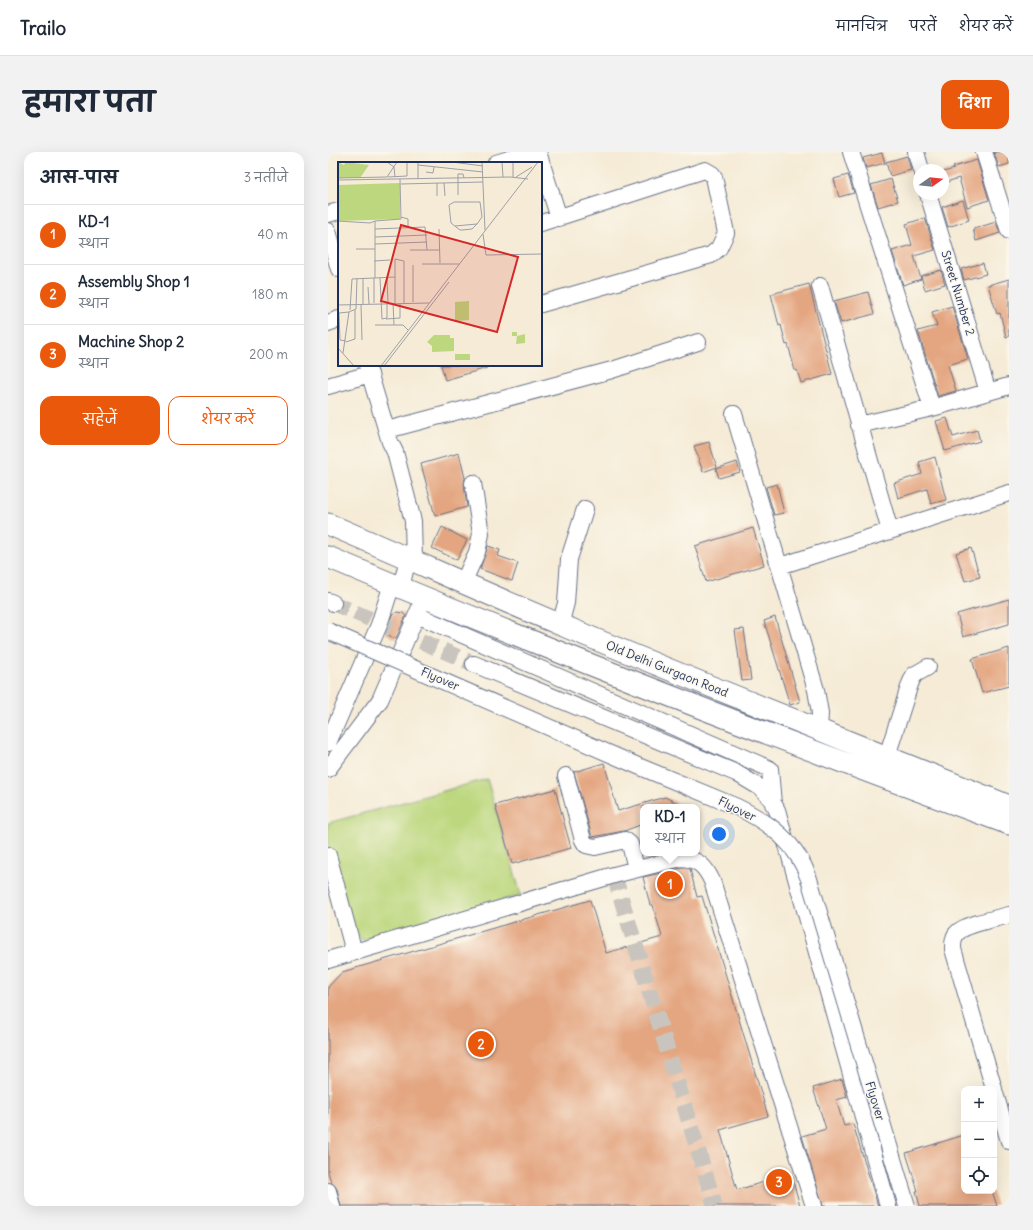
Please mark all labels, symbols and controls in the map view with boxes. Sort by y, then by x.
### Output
text: Trailo [20,16,66,40]
text: मानचित्र [836,17,887,35]
text: परतें [909,17,937,35]
text: शेयर करें [959,17,1013,35]
button: दिशा [941,80,1009,129]
text: हमारा पता [24,84,155,120]
inset map [338,162,542,366]
north arrow [913,164,949,200]
text: आस-पास [40,166,118,188]
text: 3 नतीजे [244,169,288,186]
text: KD-1 [78,212,110,231]
text: 1 [50,226,56,243]
text: 40 m [257,226,288,243]
text: स्थान [78,235,109,252]
street label: Street Number 2 [938,249,979,338]
text: Assembly Shop 1 [78,272,190,291]
text: 2 [49,286,57,303]
text: 180 m [252,286,288,303]
text: स्थान [78,295,109,312]
text: Machine Shop 2 [78,332,184,351]
text: 3 [49,346,57,363]
text: 200 m [249,346,288,363]
text: स्थान [78,355,109,372]
button: सहेजें [40,396,160,445]
button: शेयर करें [168,396,288,445]
street label: Old Delhi Gurgaon Road [604,637,731,700]
street label: Flyover [419,664,462,693]
street label: Flyover [716,793,759,824]
popup [640,804,700,856]
text: KD-1 [654,807,686,826]
your location [709,824,729,844]
text: स्थान [654,830,685,847]
pin: 1 [657,869,683,899]
pin: 2 [468,1029,494,1059]
street label: Flyover [862,1079,889,1122]
map controls [961,1086,997,1194]
button: + [961,1086,997,1122]
button: − [961,1122,997,1158]
button: locate [961,1158,997,1194]
pin: 3 [766,1167,792,1197]

